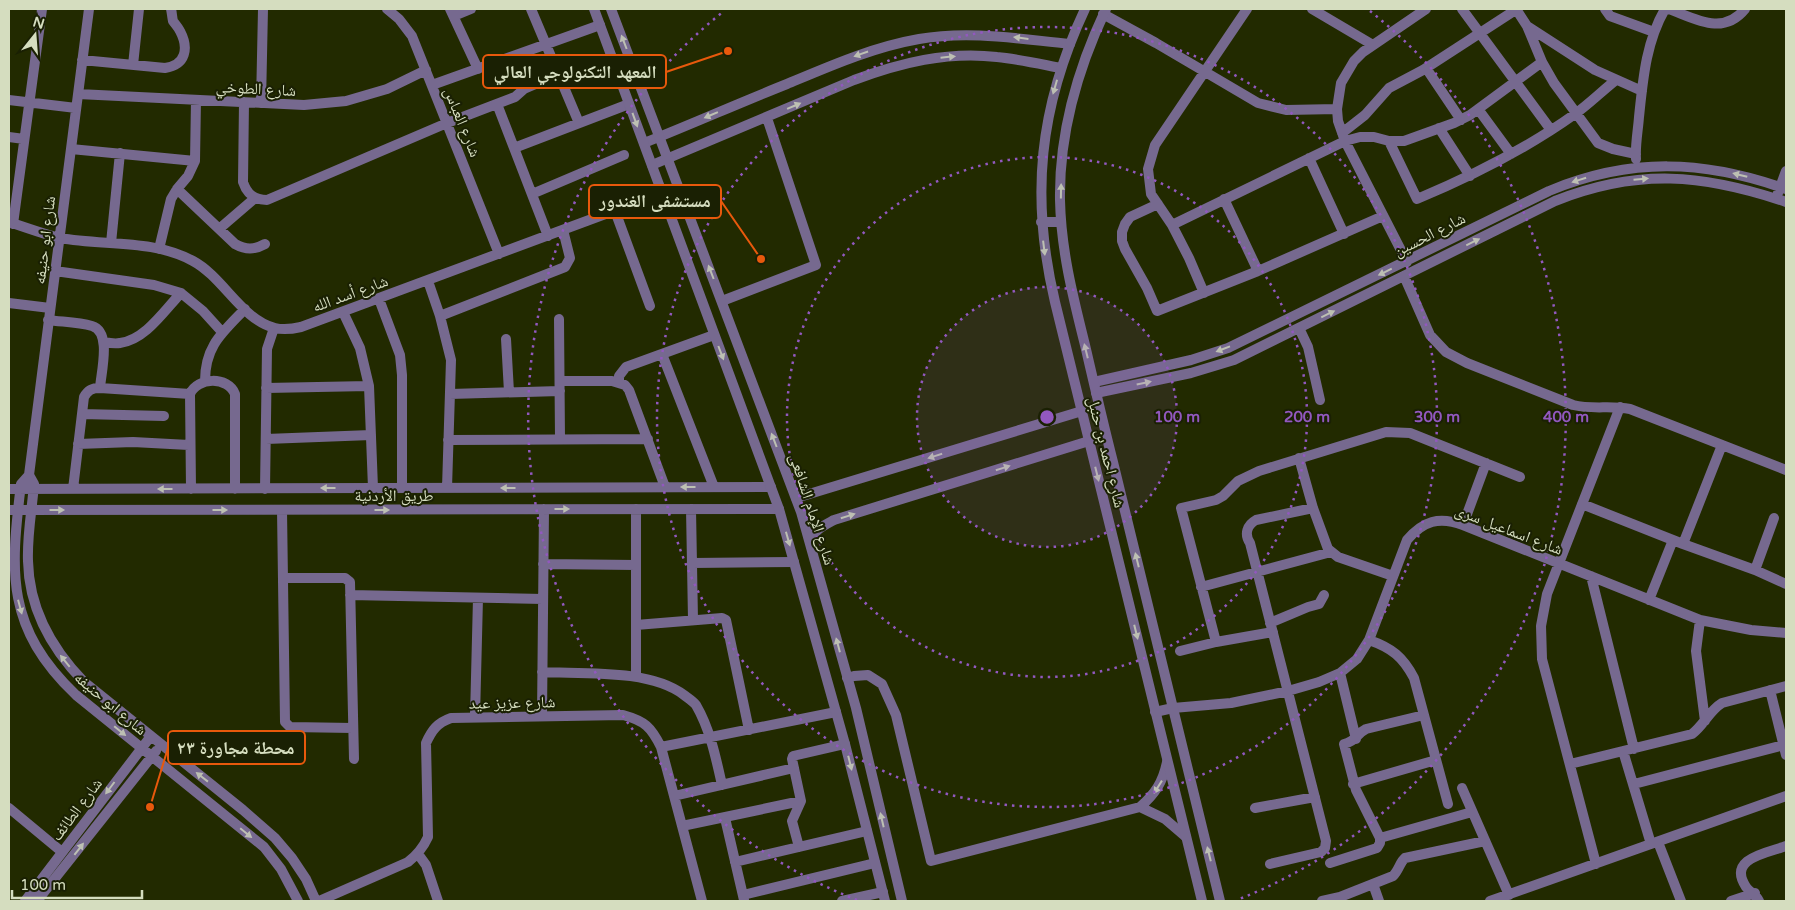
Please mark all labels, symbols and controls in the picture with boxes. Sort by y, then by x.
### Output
north arrow [10,10,60,60]
text: N [31,13,47,33]
one-way arrow [620,34,628,49]
one-way arrow [1013,34,1029,42]
one-way arrow [854,51,869,58]
one-way arrow [940,52,956,60]
callout: المعهد التكنولوجي العالي [483,55,666,88]
text: المعهد التكنولوجي العالي [493,61,657,86]
street label: شارع الطوخي [215,77,297,103]
one-way arrow [1051,79,1059,94]
street label: شارع العباس [439,85,485,160]
one-way arrow [787,102,801,110]
one-way arrow [704,112,718,120]
one-way arrow [631,113,639,128]
one-way arrow [1732,171,1747,179]
one-way arrow [1633,175,1649,183]
one-way arrow [1572,176,1587,184]
one-way arrow [1057,183,1065,199]
callout: مستشفى الغندور [589,185,721,218]
text: مستشفى الغندور [598,190,711,212]
street label: شارع ابو حنيفه [30,195,60,285]
street label: شارع الحسين [1390,208,1469,262]
one-way arrow [1466,238,1481,246]
one-way arrow [1040,240,1048,256]
one-way arrow [707,264,715,279]
one-way arrow [1378,268,1393,276]
street label: شارع أسد الله [310,271,391,317]
one-way arrow [1321,310,1335,318]
one-way arrow [1082,344,1090,359]
one-way arrow [1215,345,1230,353]
one-way arrow [717,346,725,361]
one-way arrow [1136,379,1152,387]
street label: شارع احمد بن حنبل [1083,395,1129,510]
centre of rings [1038,408,1056,426]
text: 100 m [1154,408,1200,426]
text: 200 m [1284,408,1330,426]
text: 300 m [1414,408,1460,426]
text: 400 m [1543,408,1589,426]
one-way arrow [770,433,777,448]
street label: شارع الإمام الشافعى [785,451,840,568]
one-way arrow [927,452,942,460]
one-way arrow [996,463,1011,471]
one-way arrow [1093,466,1101,481]
one-way arrow [679,483,695,491]
one-way arrow [319,484,335,492]
one-way arrow [499,484,515,492]
one-way arrow [157,485,173,493]
street label: طريق الأردنية [354,486,434,506]
street label: شارع اسماعيل سرى [1452,500,1565,560]
one-way arrow [555,505,571,513]
one-way arrow [50,506,66,514]
one-way arrow [212,506,228,514]
one-way arrow [375,506,391,514]
one-way arrow [841,511,856,519]
one-way arrow [784,532,792,547]
one-way arrow [1132,553,1140,568]
one-way arrow [16,600,24,615]
one-way arrow [1132,624,1140,639]
one-way arrow [834,638,842,653]
one-way arrow [59,655,70,668]
street label: شارع ابو حنيفه [70,668,151,740]
street label: شارع عزيز عيد [469,692,556,714]
one-way arrow [113,725,126,736]
callout: محطة مجاورة ٢٣ [168,731,305,764]
text: محطة مجاورة ٢٣ [177,737,295,759]
one-way arrow [846,755,854,771]
one-way arrow [196,772,209,783]
street label: شارع الطائف [47,774,107,845]
one-way arrow [105,781,116,794]
one-way arrow [1153,781,1162,794]
one-way arrow [878,812,886,827]
one-way arrow [239,827,252,838]
one-way arrow [73,843,84,856]
one-way arrow [1205,846,1213,861]
scale bar [12,868,142,900]
text: 100 m [20,876,66,894]

